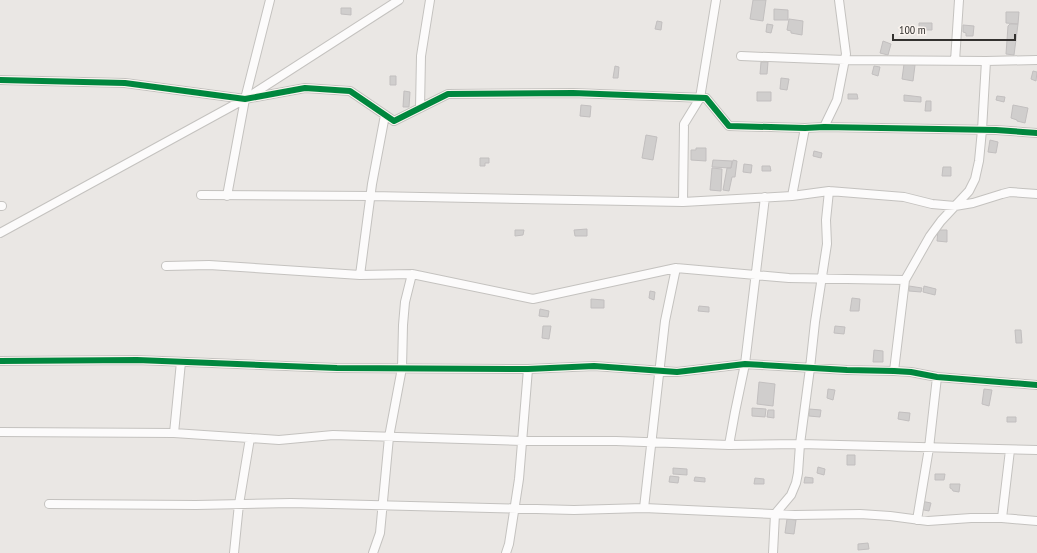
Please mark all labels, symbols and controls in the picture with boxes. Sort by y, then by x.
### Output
scale bar [893,16,1015,42]
text: 100 m [899,22,926,37]

